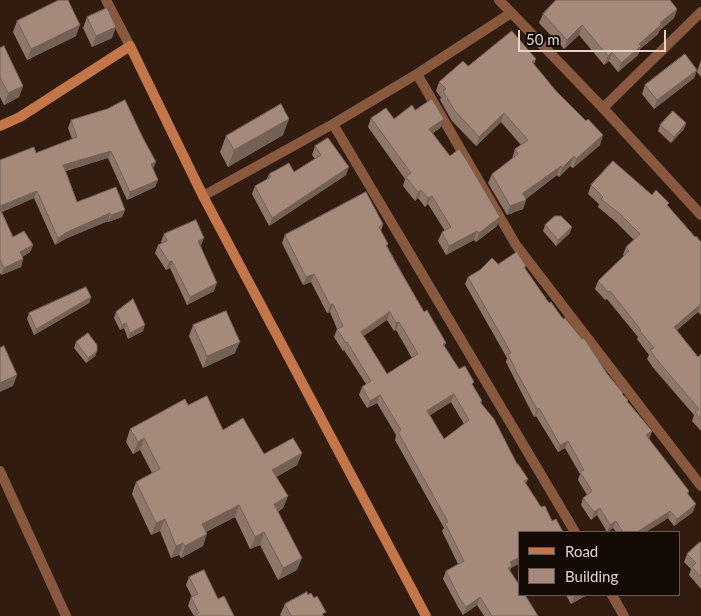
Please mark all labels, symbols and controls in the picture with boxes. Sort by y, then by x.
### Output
scale bar [521,20,668,52]
text: 50 m [526,30,560,48]
legend [518,531,681,596]
text: Road [565,542,598,560]
text: Building [565,567,618,585]

